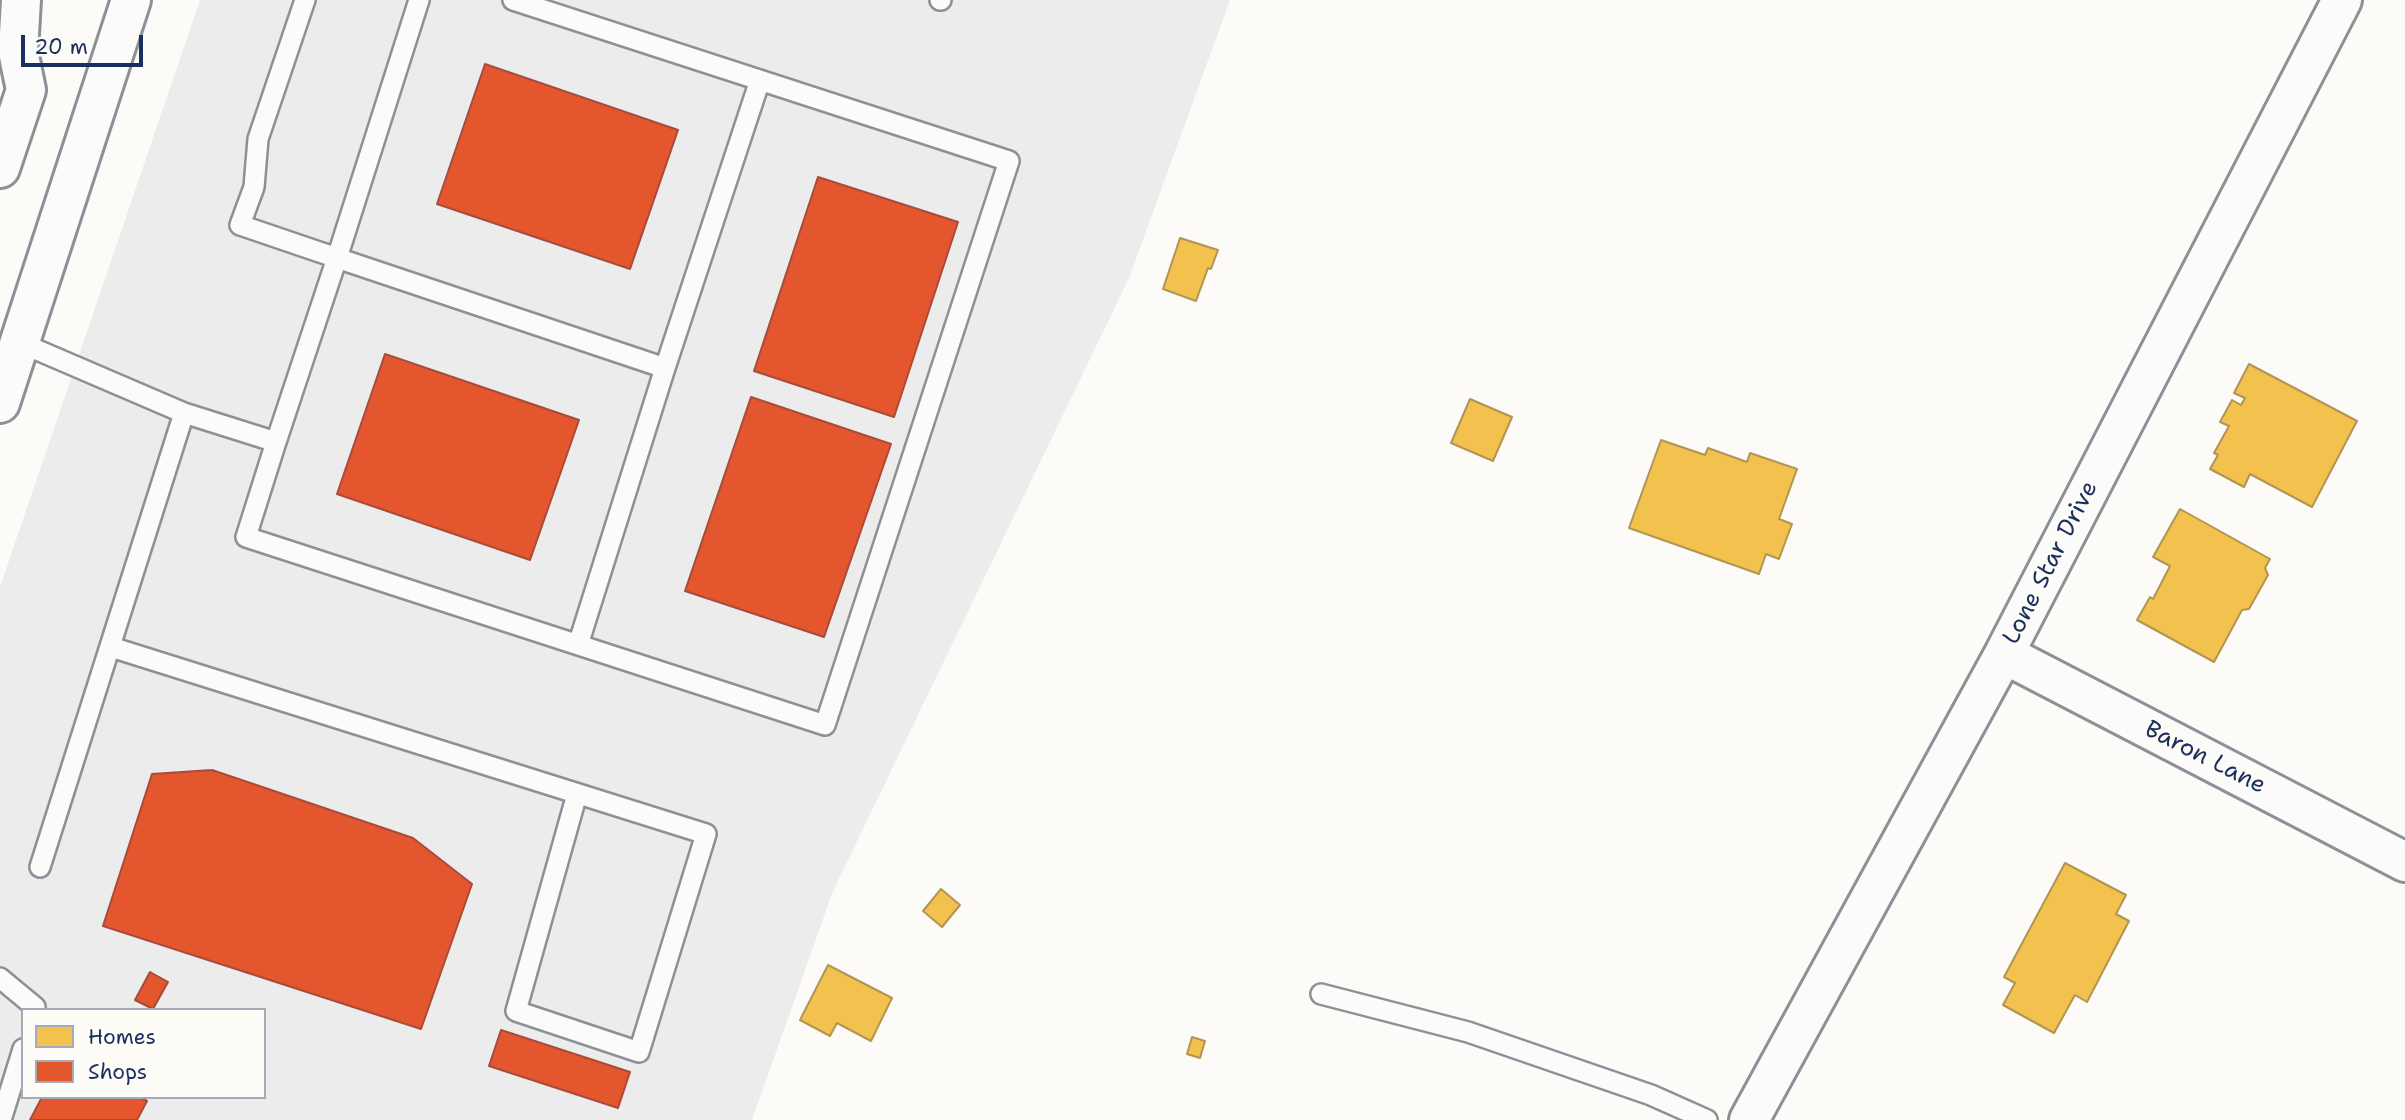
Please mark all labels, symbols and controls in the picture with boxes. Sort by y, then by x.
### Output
scale bar [24,21,147,65]
text: 20 m [34,33,88,61]
street label: Lone Star Drive [1997,476,2105,650]
street label: Baron Lane [2140,715,2270,801]
legend [21,1008,266,1099]
text: Homes [88,1023,156,1051]
text: Shops [88,1058,147,1086]

